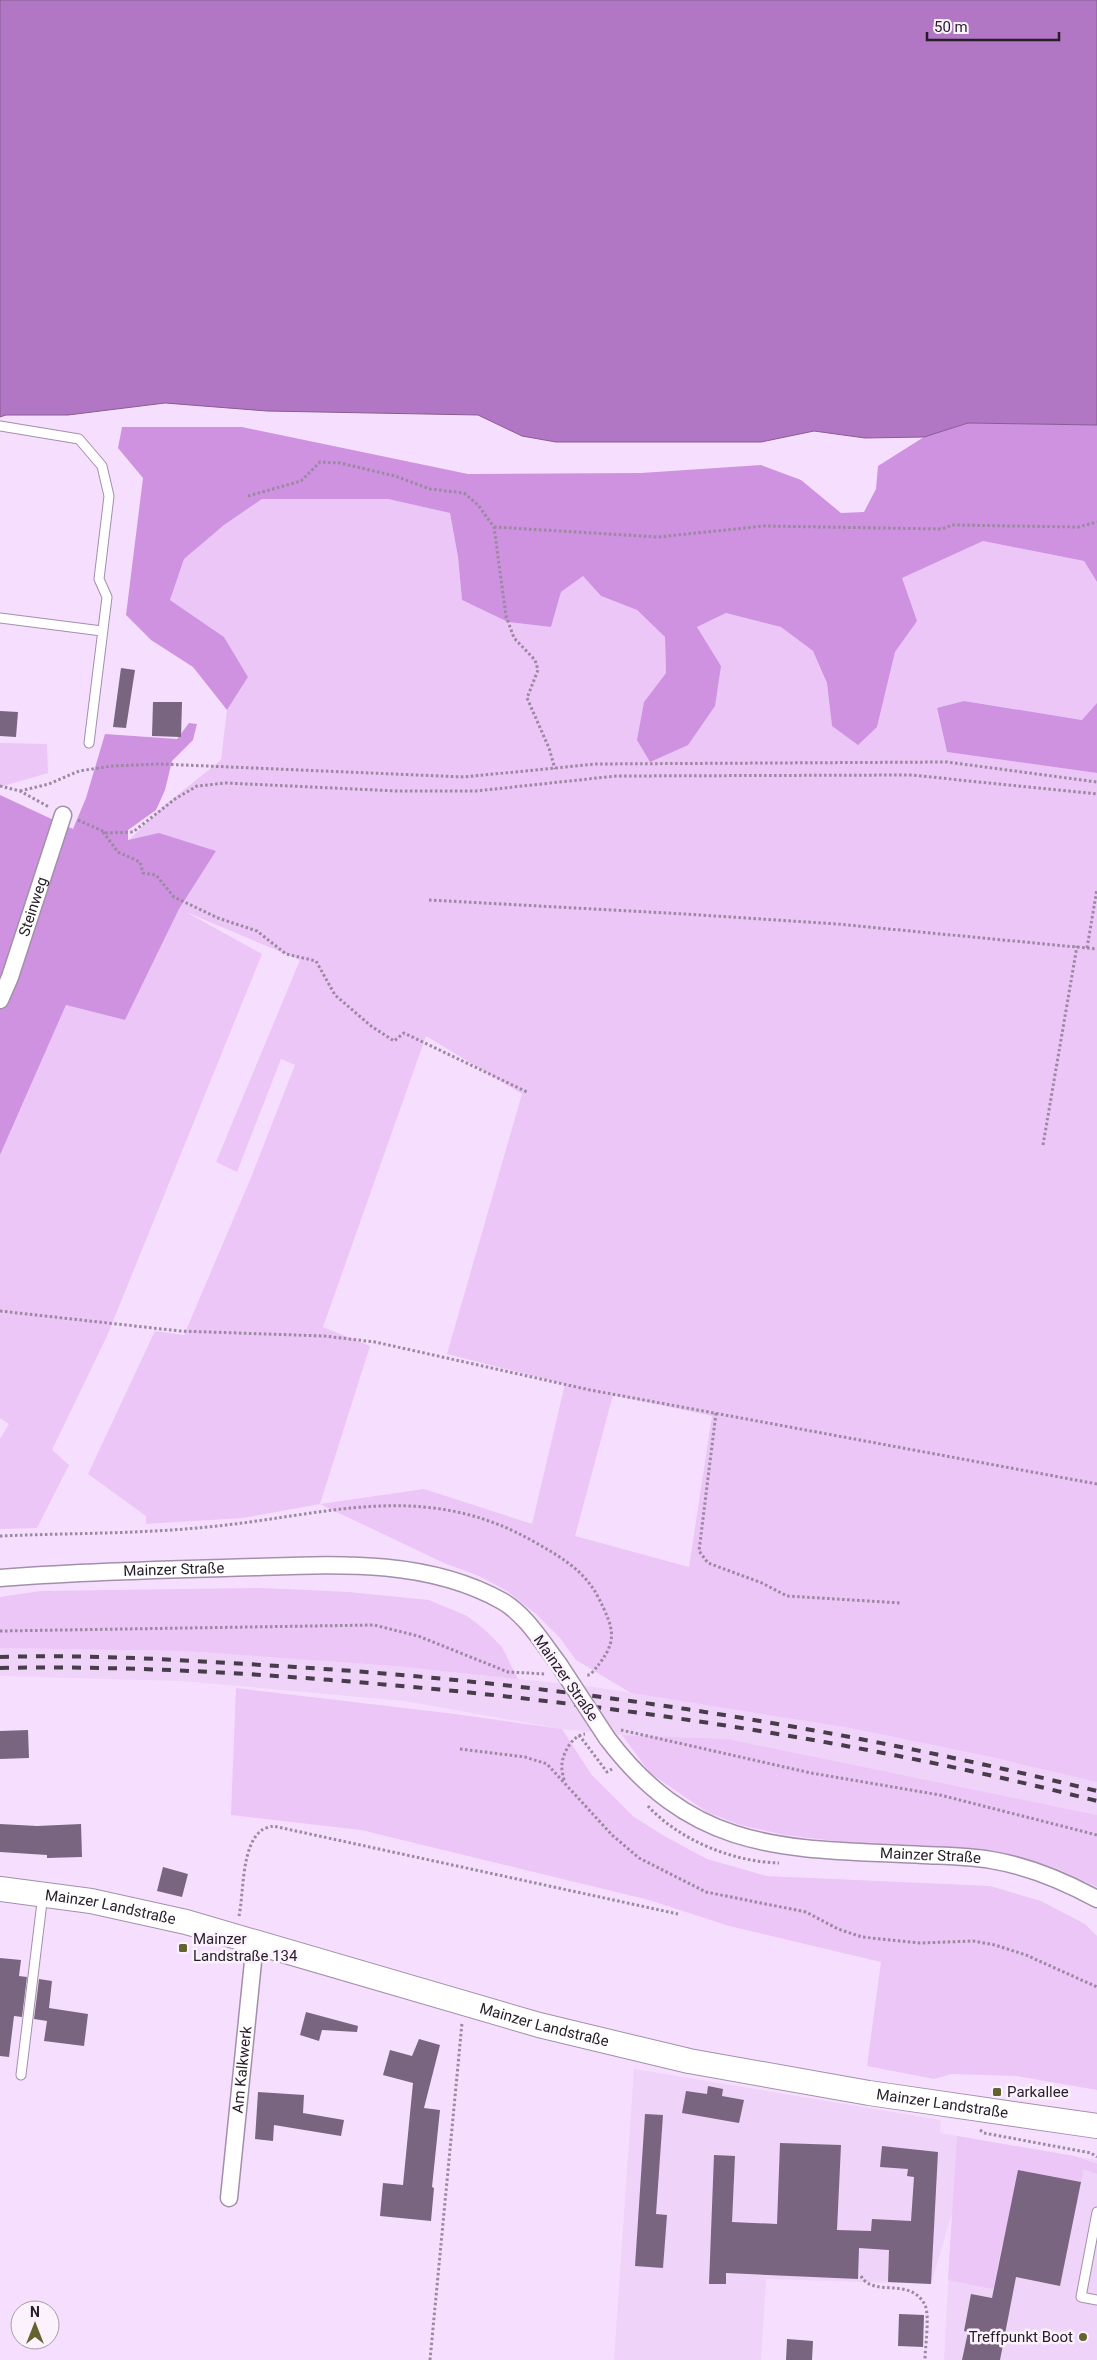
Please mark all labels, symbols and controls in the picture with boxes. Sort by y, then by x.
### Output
scale bar [927,10,1060,42]
text: 50 m [934,18,968,36]
street label: Steinweg [15,875,51,939]
street label: Mainzer Straße [123,1559,225,1580]
street label: Mainzer Straße [530,1632,602,1725]
street label: Mainzer Straße [880,1844,982,1867]
street label: Mainzer Landstraße [44,1886,178,1929]
place label: Mainzer Landstraße 134 [193,1930,298,1965]
marker: Mainzer Landstraße 134 [177,1942,189,1954]
street label: Mainzer Landstraße [478,1999,611,2050]
street label: Am Kalkwerk [229,2025,255,2114]
place label: Parkallee [1007,2083,1069,2101]
street label: Mainzer Landstraße [875,2085,1009,2122]
marker: Parkallee [991,2086,1003,2098]
north arrow [10,2300,60,2350]
text: N [30,2304,40,2320]
place label: Treffpunkt Boot [969,2328,1073,2346]
marker: Treffpunkt Boot [1077,2331,1089,2343]

